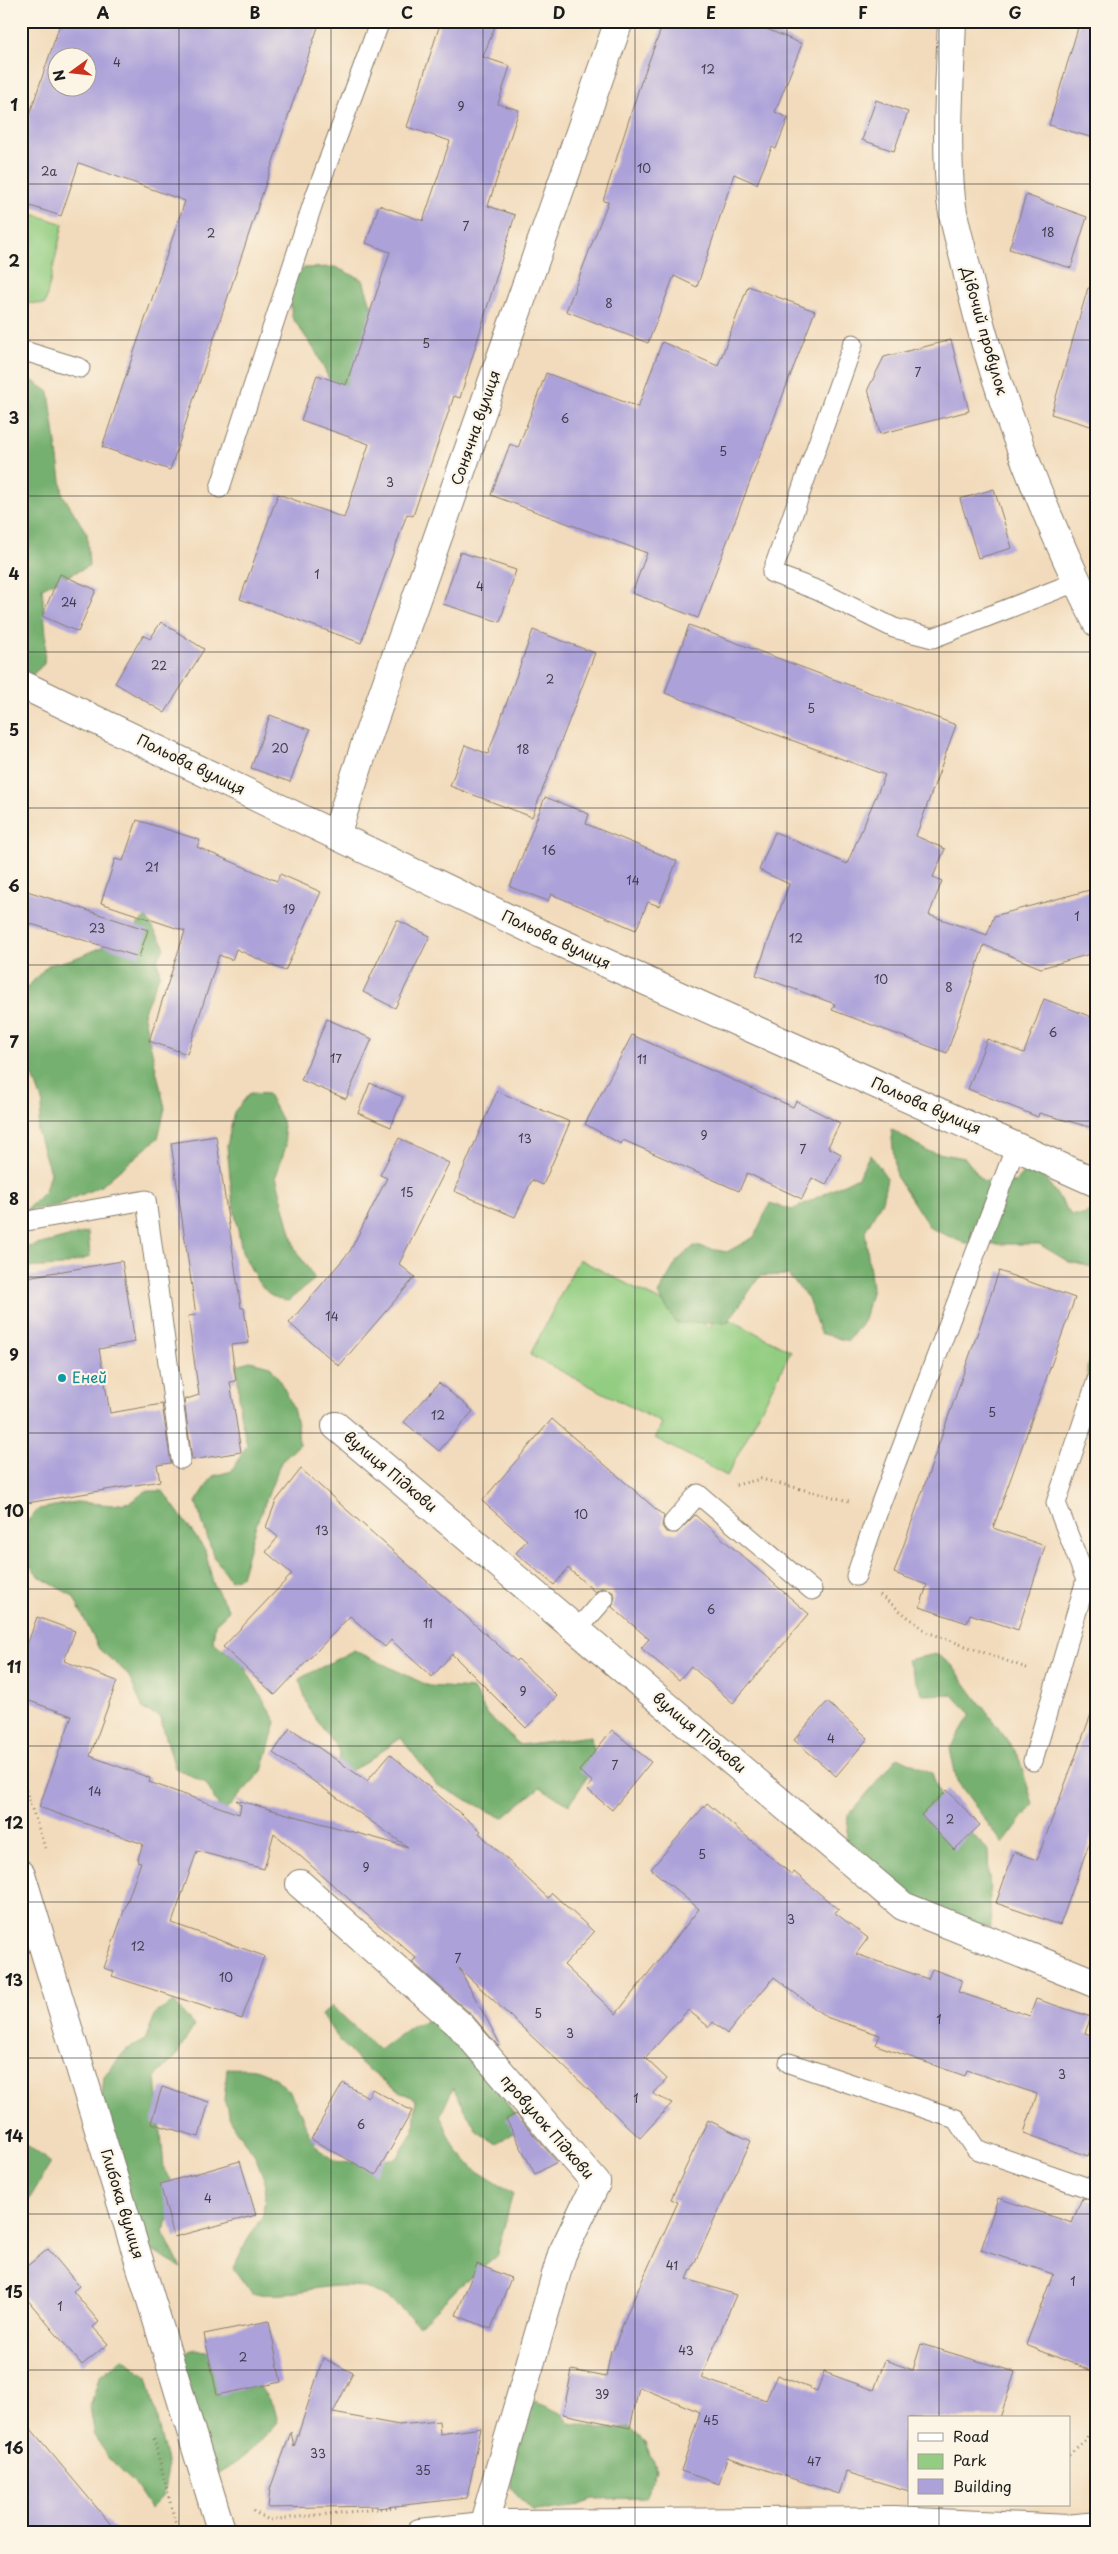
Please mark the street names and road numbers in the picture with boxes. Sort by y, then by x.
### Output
street label: Дівочий провулок [956,263,1015,397]
street label: Сонячна вулиця [444,367,505,488]
street label: Польова вулиця [134,727,250,800]
street label: Польова вулиця [498,903,615,974]
street label: Польова вулиця [868,1070,985,1139]
street label: вулиця Підкови [339,1425,443,1517]
street label: вулиця Підкови [648,1686,752,1778]
street label: провулок Підкови [496,2068,600,2184]
street label: Глибока вулиця [96,2146,151,2261]

